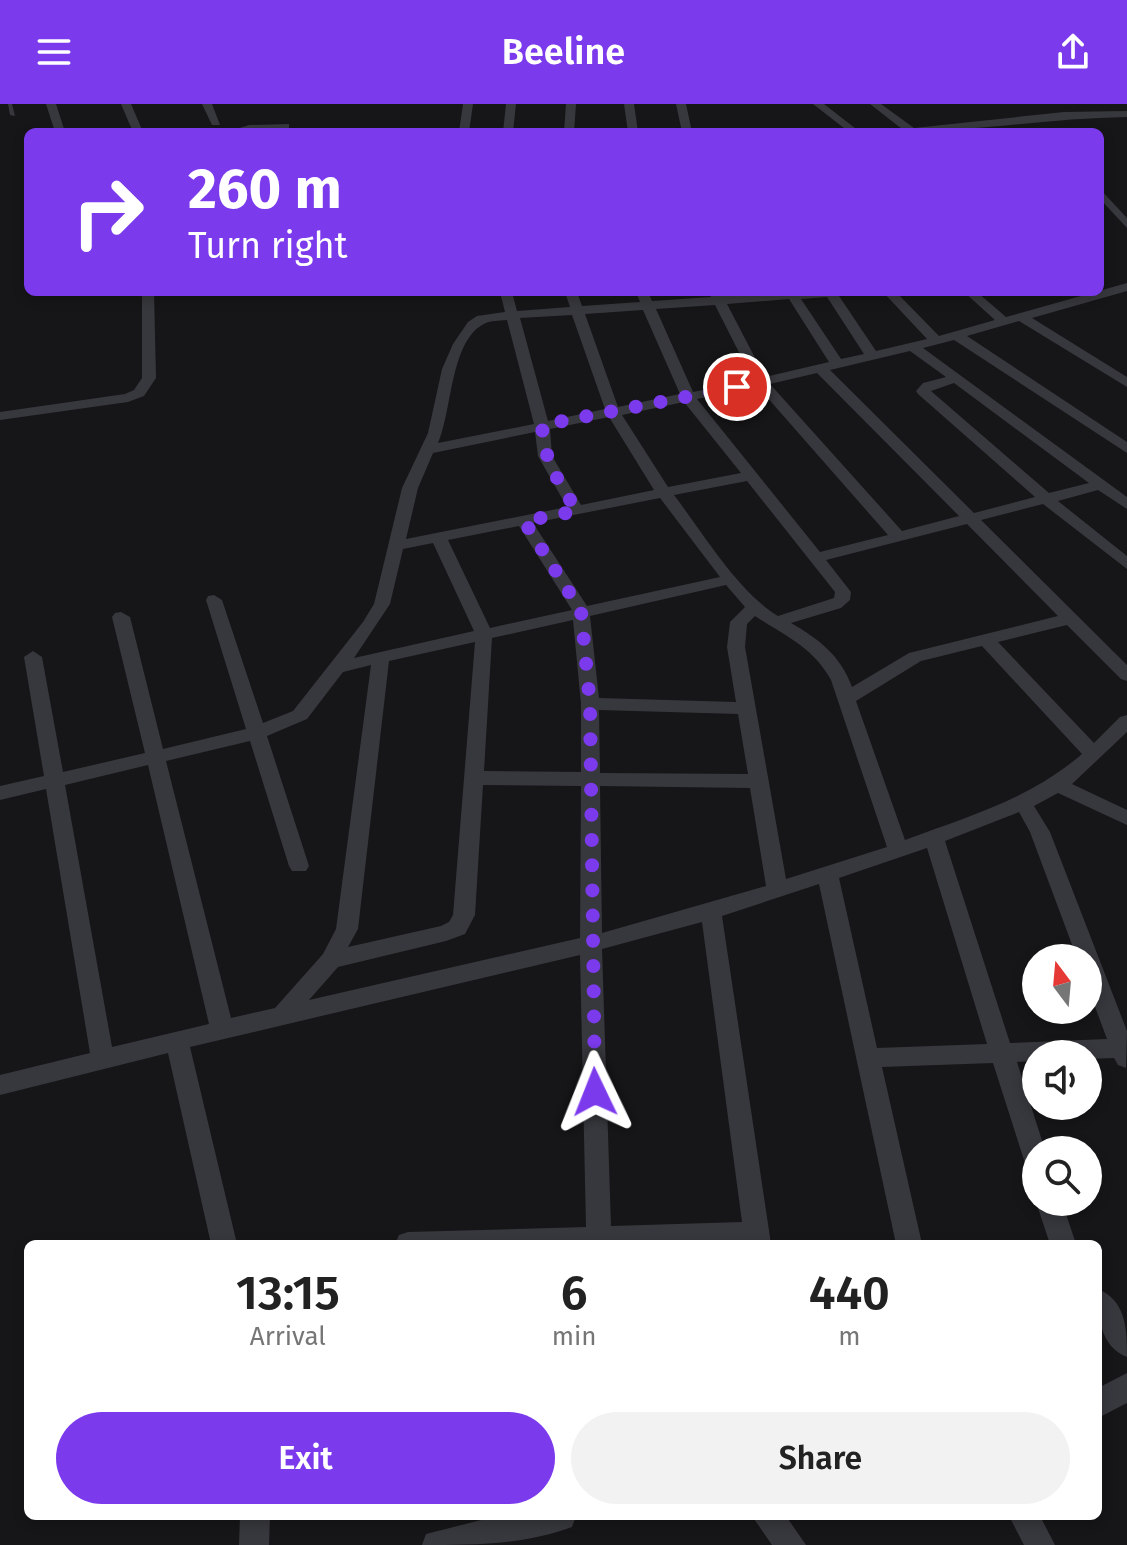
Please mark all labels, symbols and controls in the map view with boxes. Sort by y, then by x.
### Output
icon: menu [32,30,76,74]
text: Beeline [502,30,625,74]
icon: share [1051,30,1095,74]
text: 260 m [188,156,342,223]
icon: right [56,160,160,264]
text: Turn right [188,224,348,268]
pin [703,353,771,421]
icon: arrive [715,365,759,409]
north arrow [1022,944,1102,1024]
map controls [1022,944,1102,1216]
button: sound [1022,1040,1102,1120]
position arrow [553,1050,637,1134]
button: search [1022,1136,1102,1216]
text: 13:15 [236,1264,340,1322]
text: 6 [561,1264,588,1322]
text: 440 [809,1264,890,1322]
text: Arrival [250,1321,326,1352]
text: min [552,1321,597,1352]
text: m [838,1321,860,1352]
button: Exit [56,1412,555,1504]
button: Share [571,1412,1070,1504]

